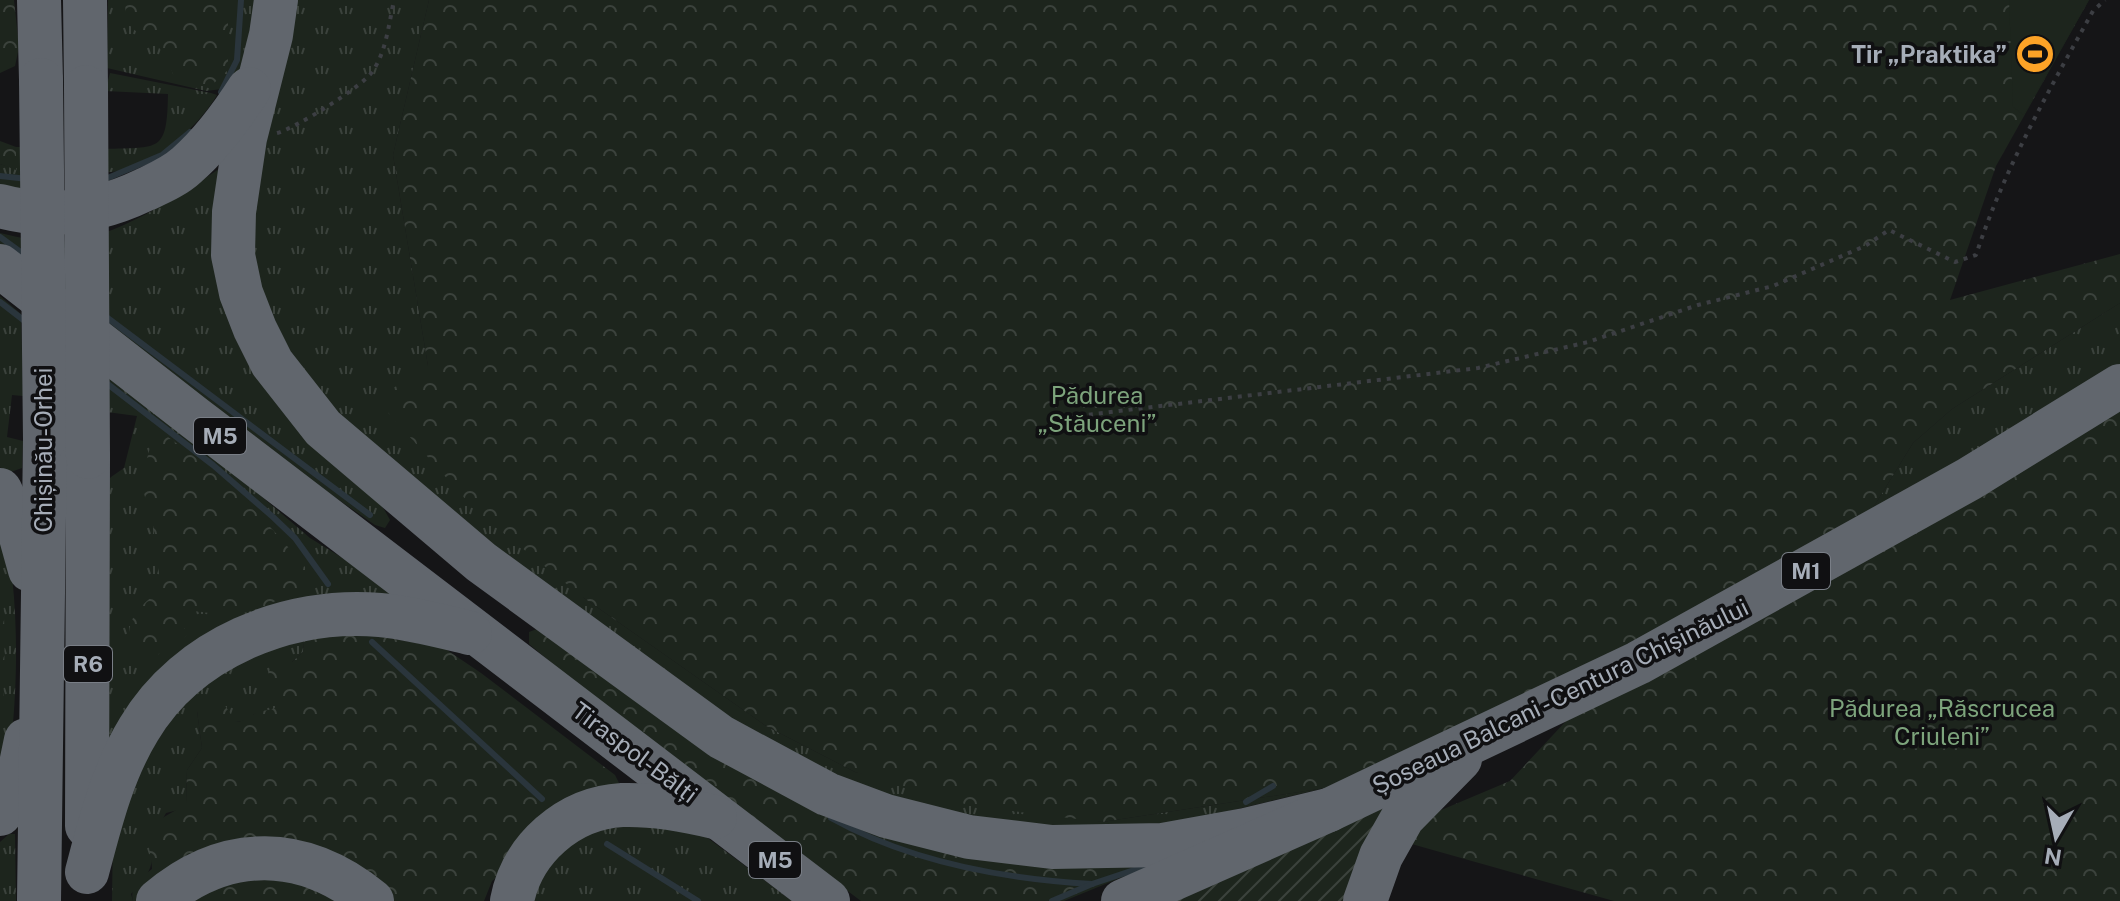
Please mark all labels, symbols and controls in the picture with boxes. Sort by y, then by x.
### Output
sports icon: Tir „Praktika” [2014,33,2056,75]
place label: Tir „Praktika” [1851,40,2007,68]
street label: Chișinău-Orhei [29,368,57,532]
park label: Pădurea „Stăuceni” [1038,381,1156,437]
road number: M5 [194,418,246,454]
road number: M1 [1782,553,1830,589]
street label: Șoseaua Balcani - Centura Chișinăului [1367,592,1753,800]
road number: R6 [64,646,112,682]
park label: Pădurea „Răscrucea Criuleni” [1829,694,2055,750]
street label: Tiraspol-Bălți [567,696,703,808]
north arrow [2016,797,2096,877]
road number: M5 [749,842,801,878]
text: N [2042,843,2063,871]

